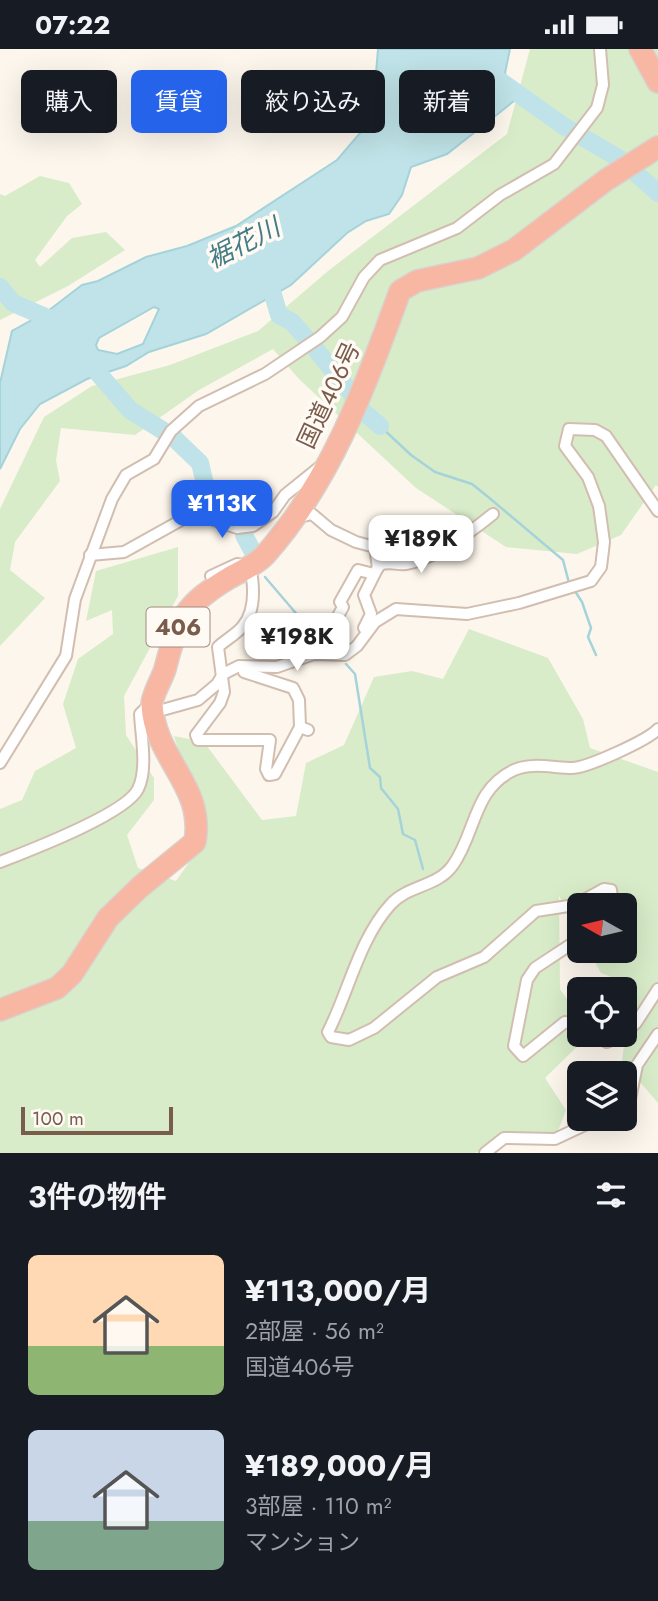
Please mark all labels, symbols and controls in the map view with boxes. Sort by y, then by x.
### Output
text: 07:22 [35,6,110,44]
chip: 購入 [21,70,117,133]
chip: 賃貸 [131,70,227,133]
chip: 絞り込み [241,70,385,133]
chip: 新着 [399,70,495,133]
water label: 裾花川 [200,207,289,278]
street label: 国道406号 [289,336,369,454]
pin: ¥113K [173,481,271,540]
text: ¥113K [187,486,257,520]
pin: ¥189K [372,515,470,575]
text: ¥189K [385,521,457,555]
road number: 406 [146,607,210,647]
pin: ¥198K [248,613,346,673]
text: ¥198K [261,619,333,653]
north arrow [567,893,637,963]
map controls [567,893,637,1131]
button: locate [567,977,637,1047]
button: layers [567,1061,637,1131]
scale bar [21,1104,173,1136]
text: 100 m [32,1105,84,1132]
text: 3件の物件 [28,1175,167,1218]
icon: filters [592,1176,630,1214]
text: ¥113,000/月 [245,1269,431,1312]
icon: home [84,1283,168,1367]
text: 2部屋 · 56 m² [245,1314,384,1348]
text: 国道406号 [245,1350,354,1384]
text: ¥189,000/月 [245,1444,435,1487]
icon: home [84,1458,168,1542]
text: 3部屋 · 110 m² [245,1489,392,1523]
text: マンション [245,1525,360,1559]

